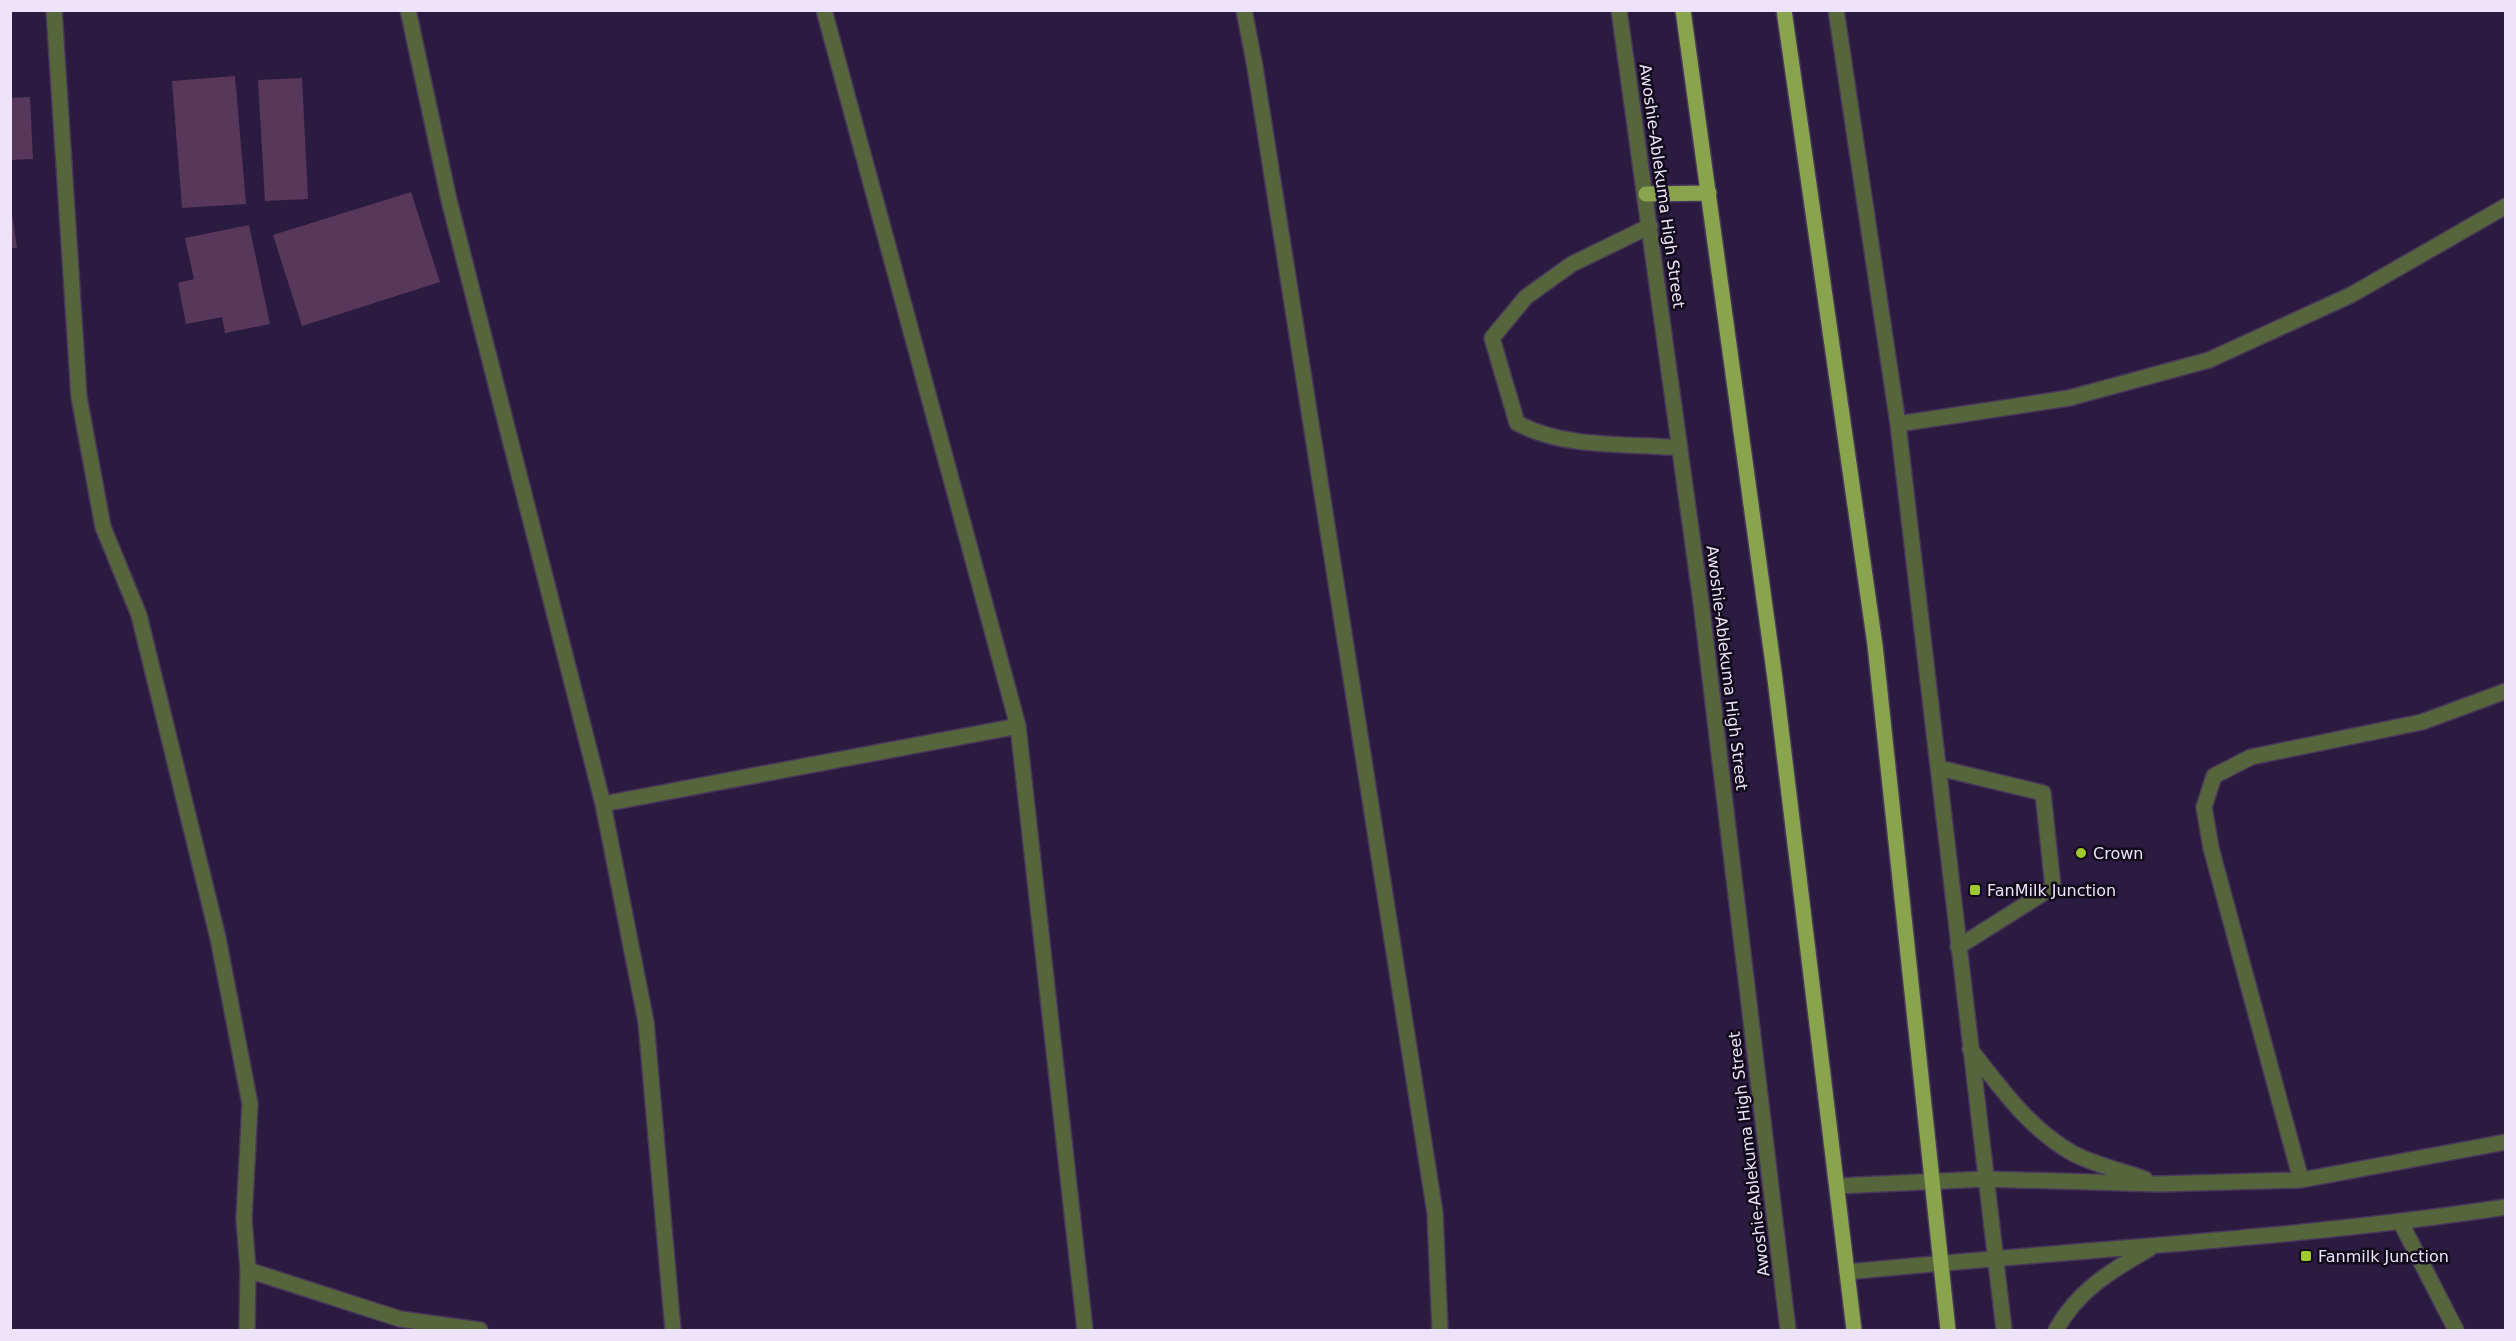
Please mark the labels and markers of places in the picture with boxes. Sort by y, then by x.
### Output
place label: Crown [2093,844,2143,863]
marker: Crown [2074,846,2088,860]
place label: FanMilk Junction [1987,881,2116,900]
marker: FanMilk Junction [1968,883,1982,897]
place label: Fanmilk Junction [2318,1247,2449,1266]
marker: Fanmilk Junction [2299,1249,2313,1263]

